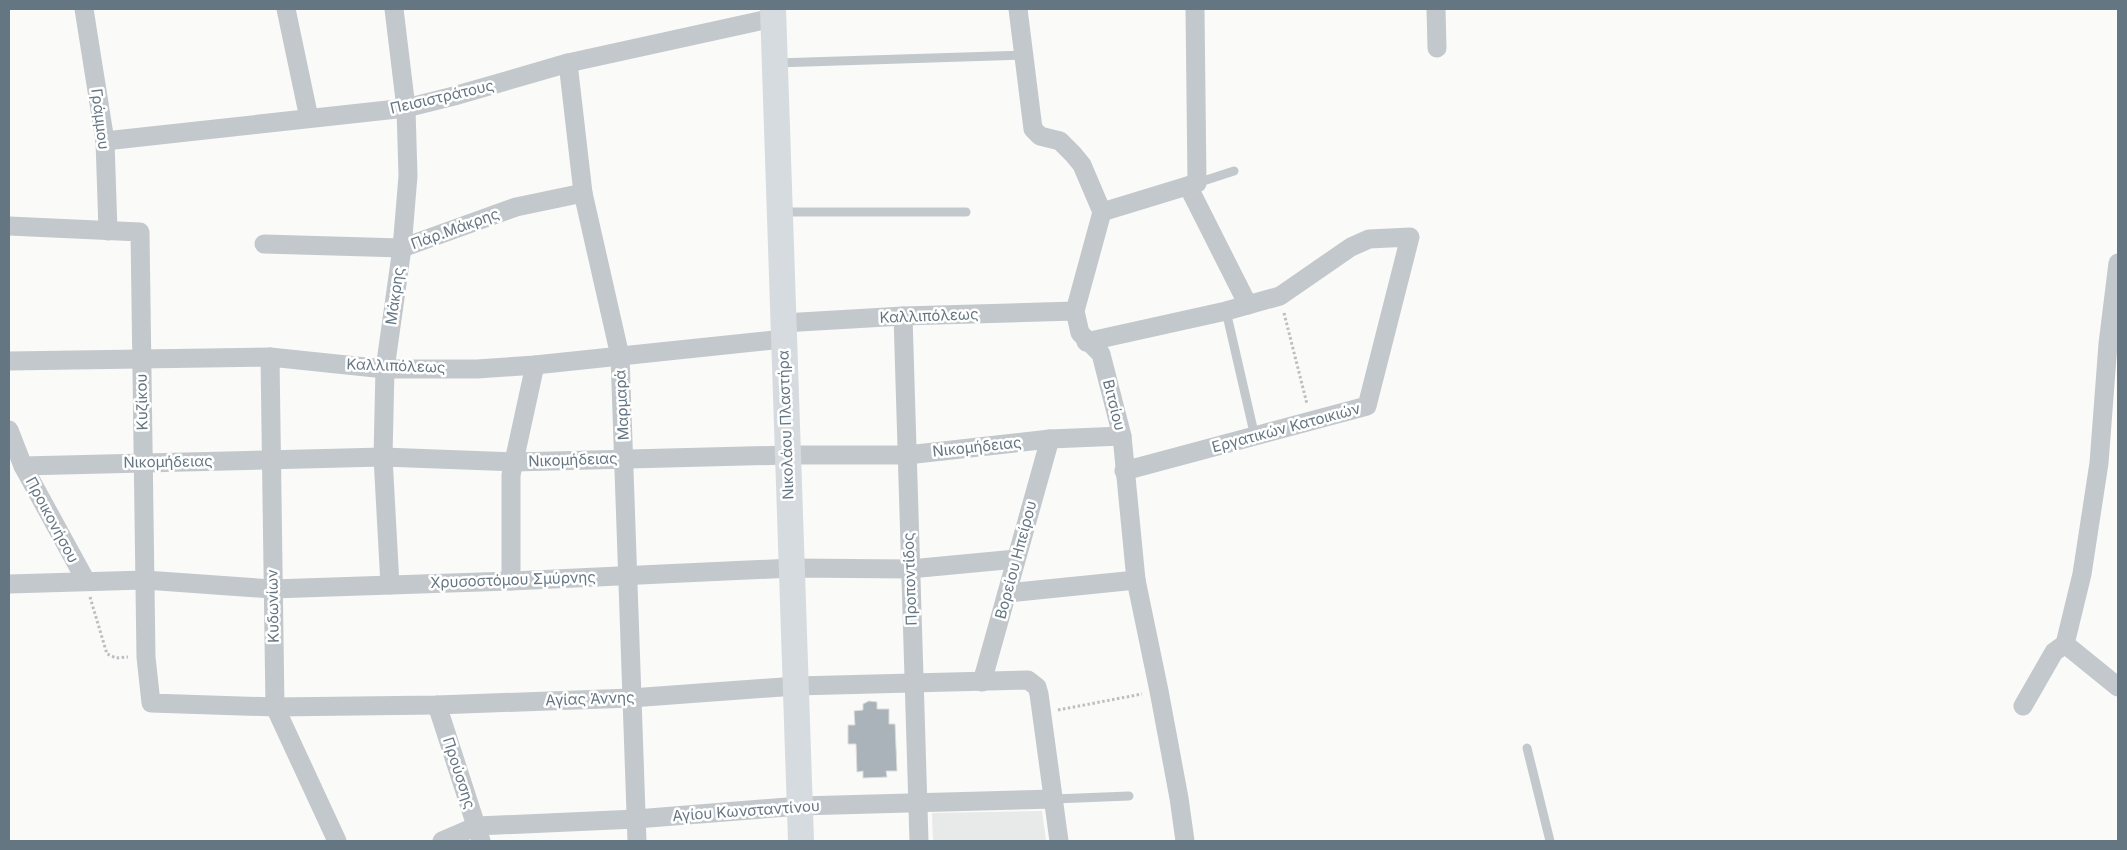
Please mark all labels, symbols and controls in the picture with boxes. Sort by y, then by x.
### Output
street label: Πεισιστράτους [388,75,496,118]
street label: Γράμμου [87,87,114,151]
street label: Πάρ.Μάκρης [408,204,502,253]
street label: Μάκρης [381,266,408,326]
street label: Καλλιπόλεως [879,304,979,327]
street label: Νικολάου Πλαστήρα [773,350,798,500]
street label: Καλλιπόλεως [346,354,446,377]
street label: Μαρμαρά [610,369,633,441]
street label: Κυζίκου [132,374,151,430]
street label: Βιτσίου [1099,377,1130,432]
street label: Εργατικών Κατοικιών [1210,399,1362,456]
street label: Νικομήδειας [931,432,1022,461]
street label: Νικομήδειας [528,448,618,471]
street label: Νικομήδειας [123,451,213,472]
street label: Προικονήσου [22,474,83,566]
street label: Βορείου Ηπείρου [991,499,1040,621]
street label: Προποντίδος [898,532,921,626]
street label: Χρυσοστόμου Σμύρνης [430,567,596,592]
street label: Κυδωνίων [262,569,283,643]
street label: Αγίας Άννης [545,687,635,710]
street label: Προύσσης [439,735,480,811]
street label: Αγίου Κωνσταντίνου [672,796,820,825]

